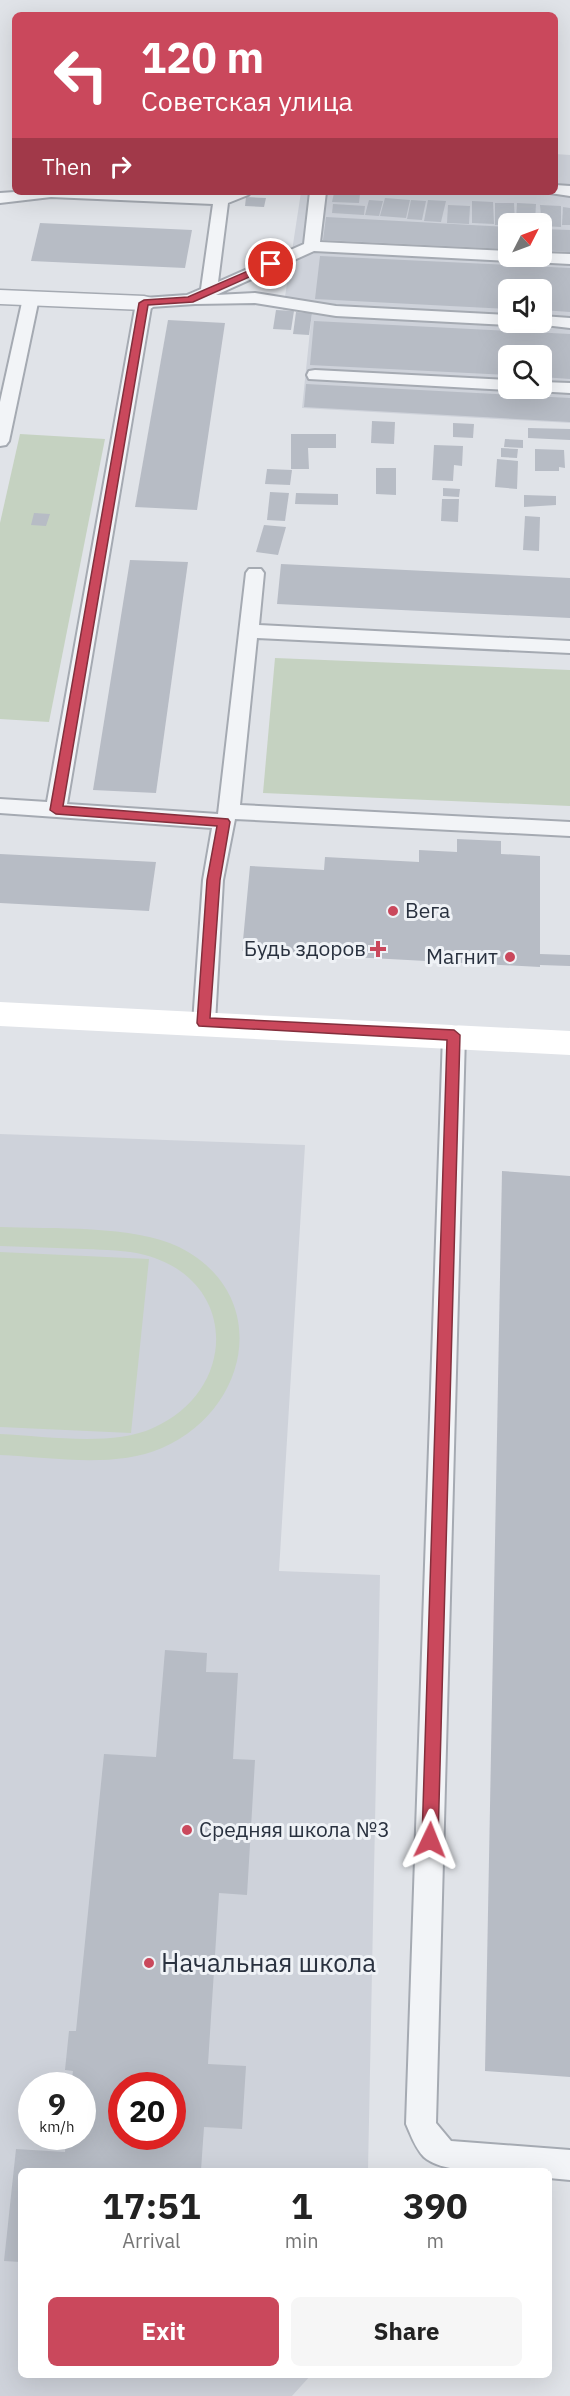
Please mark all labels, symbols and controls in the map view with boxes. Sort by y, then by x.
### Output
text: 120 m [141,30,264,85]
icon: left [42,36,120,114]
text: Советская улица [141,83,353,118]
icon: right [104,150,137,183]
text: Then [42,152,92,181]
north arrow [498,213,552,267]
map controls [498,213,552,399]
pin [245,238,296,289]
icon: arrive [254,247,287,280]
button: sound [498,279,552,333]
button: search [498,345,552,399]
place label: Вега [405,896,450,924]
marker: Вега [386,904,400,918]
place label: Будь здоров [244,934,366,962]
marker: Будь здоров [371,942,385,956]
place label: Магнит [426,942,498,970]
marker: Магнит [503,950,517,964]
position arrow [398,1808,462,1872]
place label: Средняя школа №3 [199,1815,390,1843]
marker: Средняя школа №3 [180,1823,194,1837]
place label: Начальная школа [161,1945,376,1979]
marker: Начальная школа [142,1956,156,1970]
speed limit sign: 20 [108,2072,186,2150]
text: 9 [48,2084,66,2123]
text: km/h [39,2117,75,2136]
text: 17:51 [102,2182,201,2229]
text: 1 [291,2182,313,2229]
text: 390 [403,2182,468,2229]
text: Arrival [122,2227,181,2254]
text: min [285,2227,319,2254]
text: m [427,2227,444,2254]
button: Exit [48,2297,279,2366]
button: Share [291,2297,522,2366]

